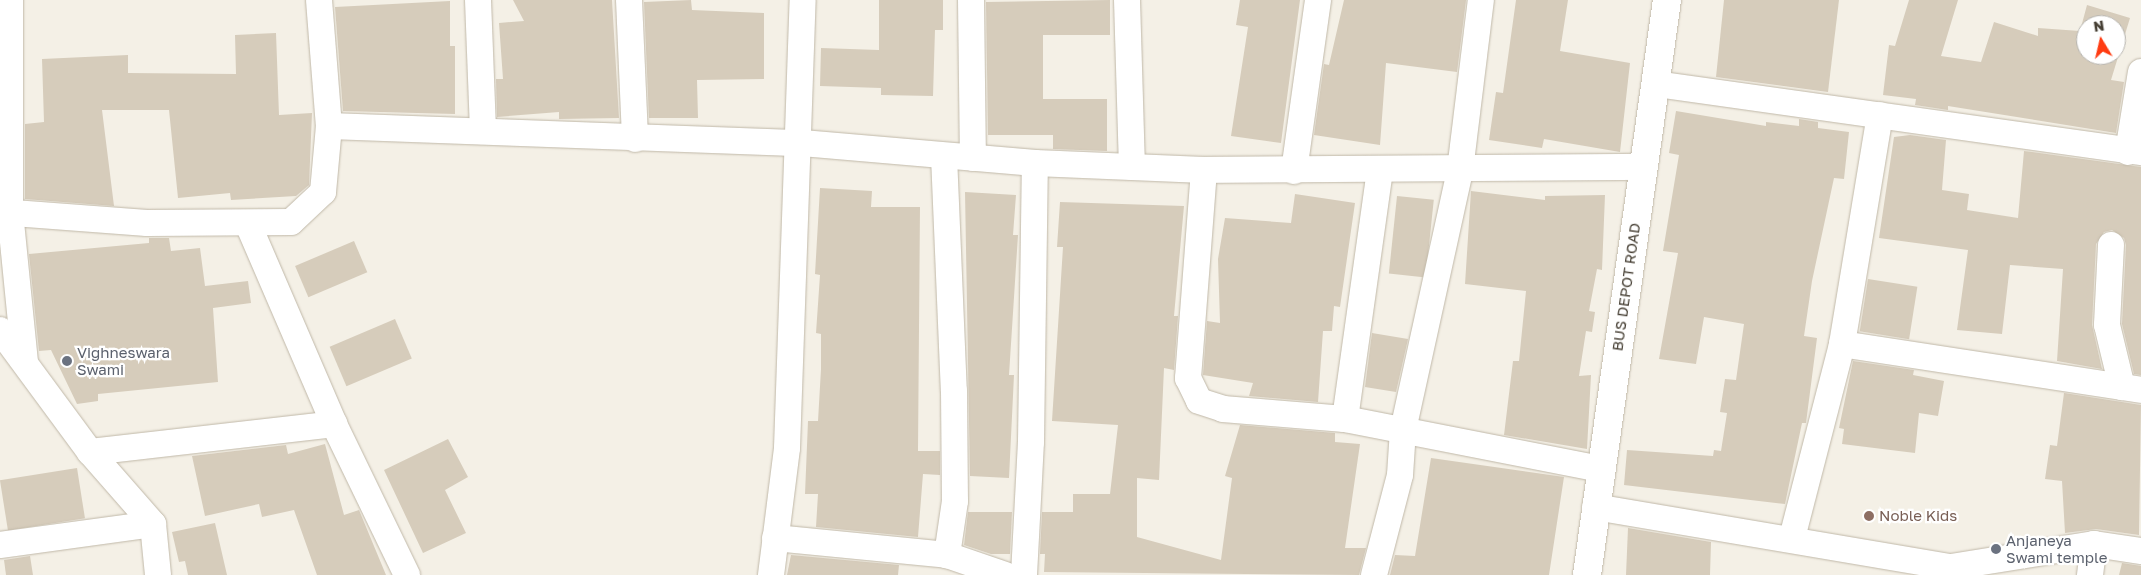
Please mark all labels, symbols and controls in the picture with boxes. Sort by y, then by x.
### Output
north arrow [2076,15,2126,65]
text: N [2092,16,2105,35]
street label: BUS DEPOT ROAD [1608,222,1644,352]
place label: Vighneswara Swami [77,343,170,378]
marker: Vighneswara Swami [61,355,73,367]
place label: Noble Kids [1879,507,1957,525]
marker: Noble Kids [1863,510,1875,522]
place label: Anjaneya Swami temple [2006,531,2107,566]
marker: Anjaneya Swami temple [1990,543,2002,555]

